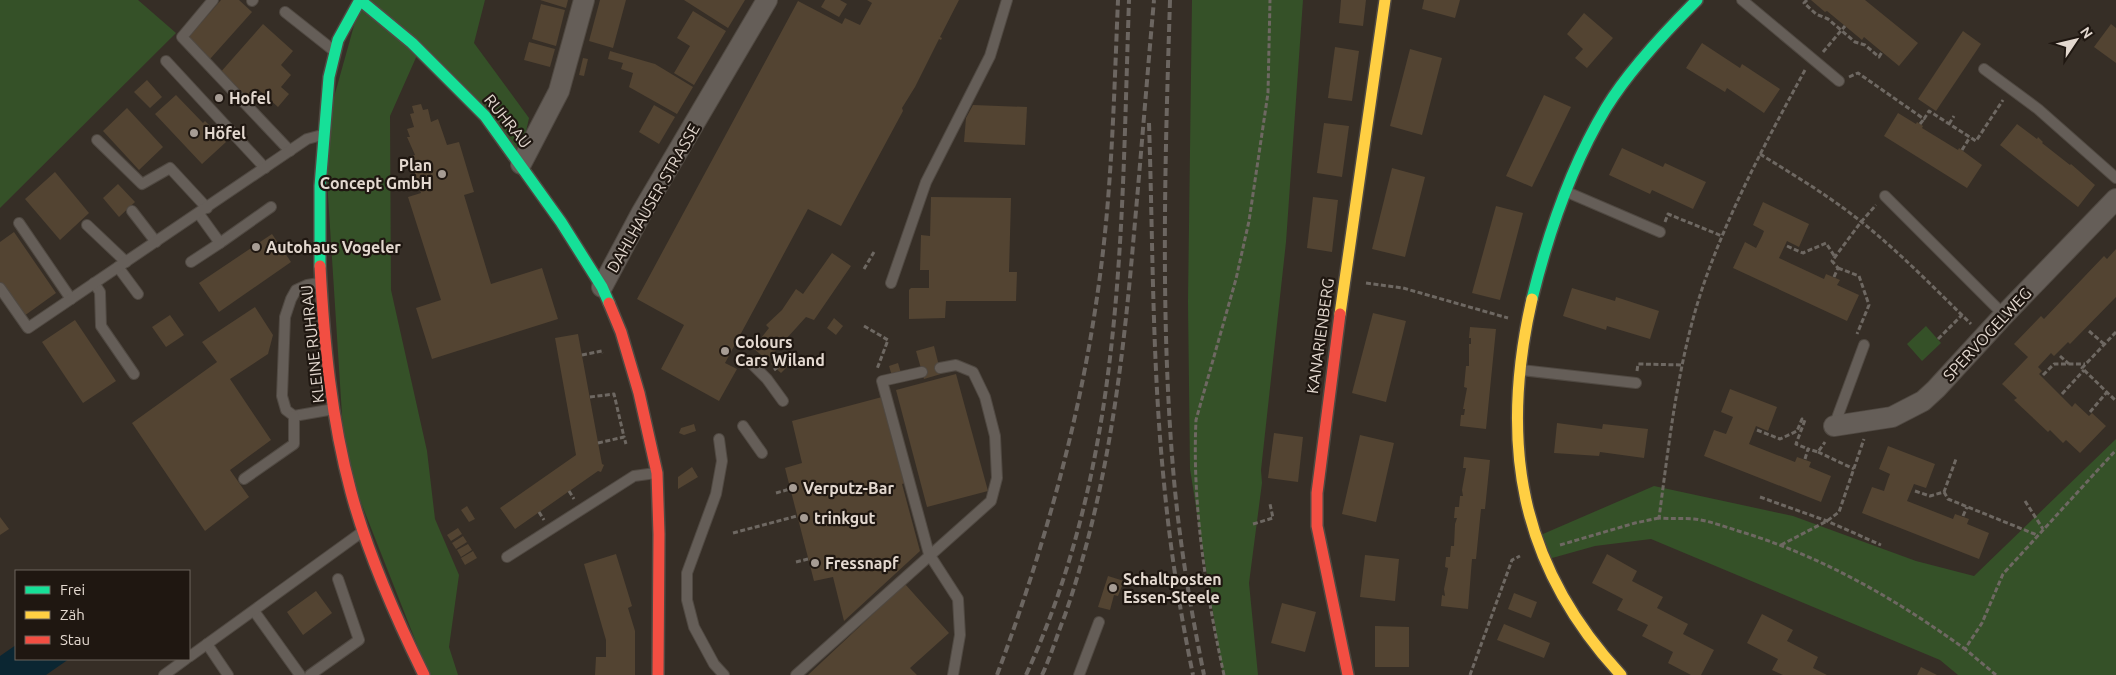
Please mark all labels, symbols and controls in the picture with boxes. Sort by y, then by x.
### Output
north arrow [2051,15,2101,65]
text: N [2077,24,2096,41]
place label: Hofel [229,89,271,107]
street label: RUHRAU [481,91,535,151]
marker: Hofel [213,92,225,104]
street label: DAHLHAUSER STRASSE [603,121,703,275]
place label: Höfel [204,124,246,142]
marker: Höfel [188,127,200,139]
place label: Plan Concept GmbH [320,156,432,192]
marker: Plan Concept GmbH [436,168,448,180]
place label: Autohaus Vogeler [266,238,401,256]
marker: Autohaus Vogeler [250,241,262,253]
street label: KANARIENBERG [1303,277,1337,395]
street label: KLEINE RUHRAU [297,284,327,404]
street label: SPERVOGELWEG [1939,284,2035,384]
place label: Colours Cars Wiland [735,333,825,369]
marker: Colours Cars Wiland [719,345,731,357]
place label: Verputz-Bar [803,479,894,497]
marker: Verputz-Bar [787,482,799,494]
place label: trinkgut [814,509,876,527]
marker: trinkgut [798,512,810,524]
place label: Fressnapf [825,554,899,572]
marker: Fressnapf [809,557,821,569]
legend [15,570,190,660]
place label: Schaltposten Essen-Steele [1123,570,1222,606]
text: Frei [60,581,85,598]
marker: Schaltposten Essen-Steele [1107,582,1119,594]
text: Zäh [60,606,85,623]
text: Stau [60,631,90,648]

